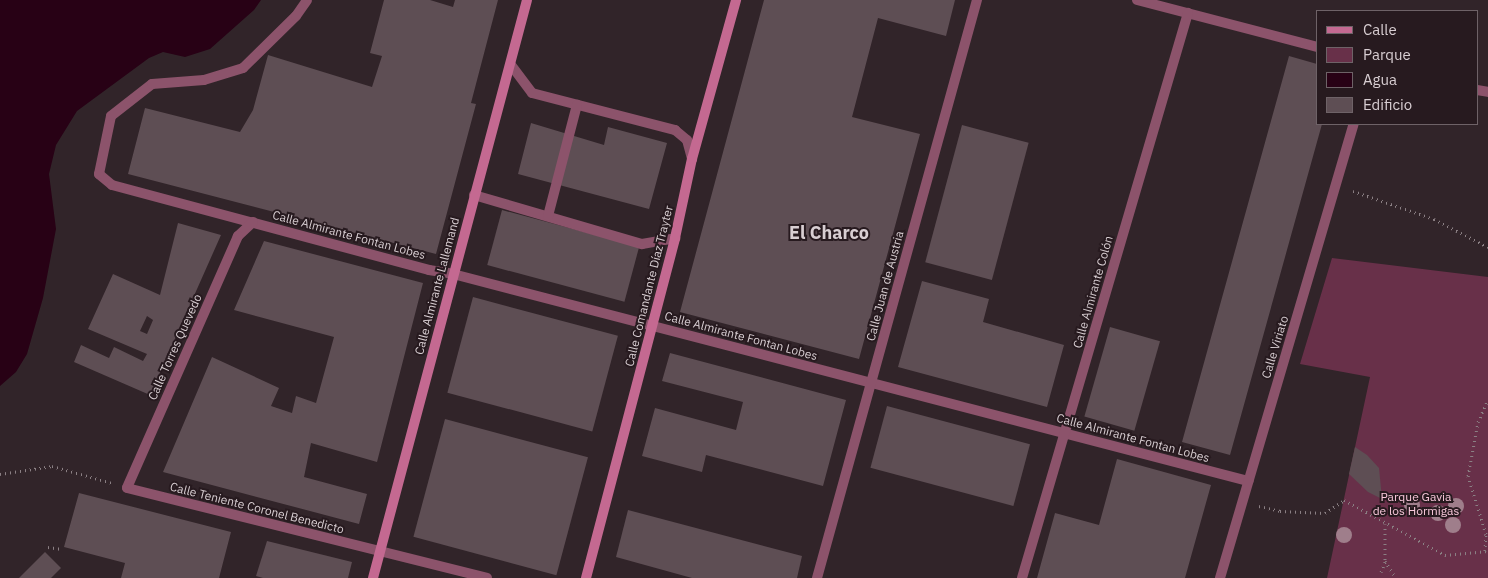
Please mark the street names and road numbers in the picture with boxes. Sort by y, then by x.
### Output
street label: Calle Comandante Díaz Trayter [622,204,676,368]
street label: Calle Almirante Fontan Lobes [271,208,427,262]
street label: Calle Almirante Lallemand [412,216,462,356]
street label: Calle Juan de Austria [863,229,907,343]
street label: Calle Almirante Colón [1070,234,1116,350]
street label: Calle Torres Quevedo [145,292,205,402]
street label: Calle Almirante Fontan Lobes [663,309,819,363]
street label: Calle Viriato [1259,314,1291,380]
street label: Calle Almirante Fontan Lobes [1055,411,1211,465]
street label: Calle Teniente Coronel Benedicto [169,479,345,537]

